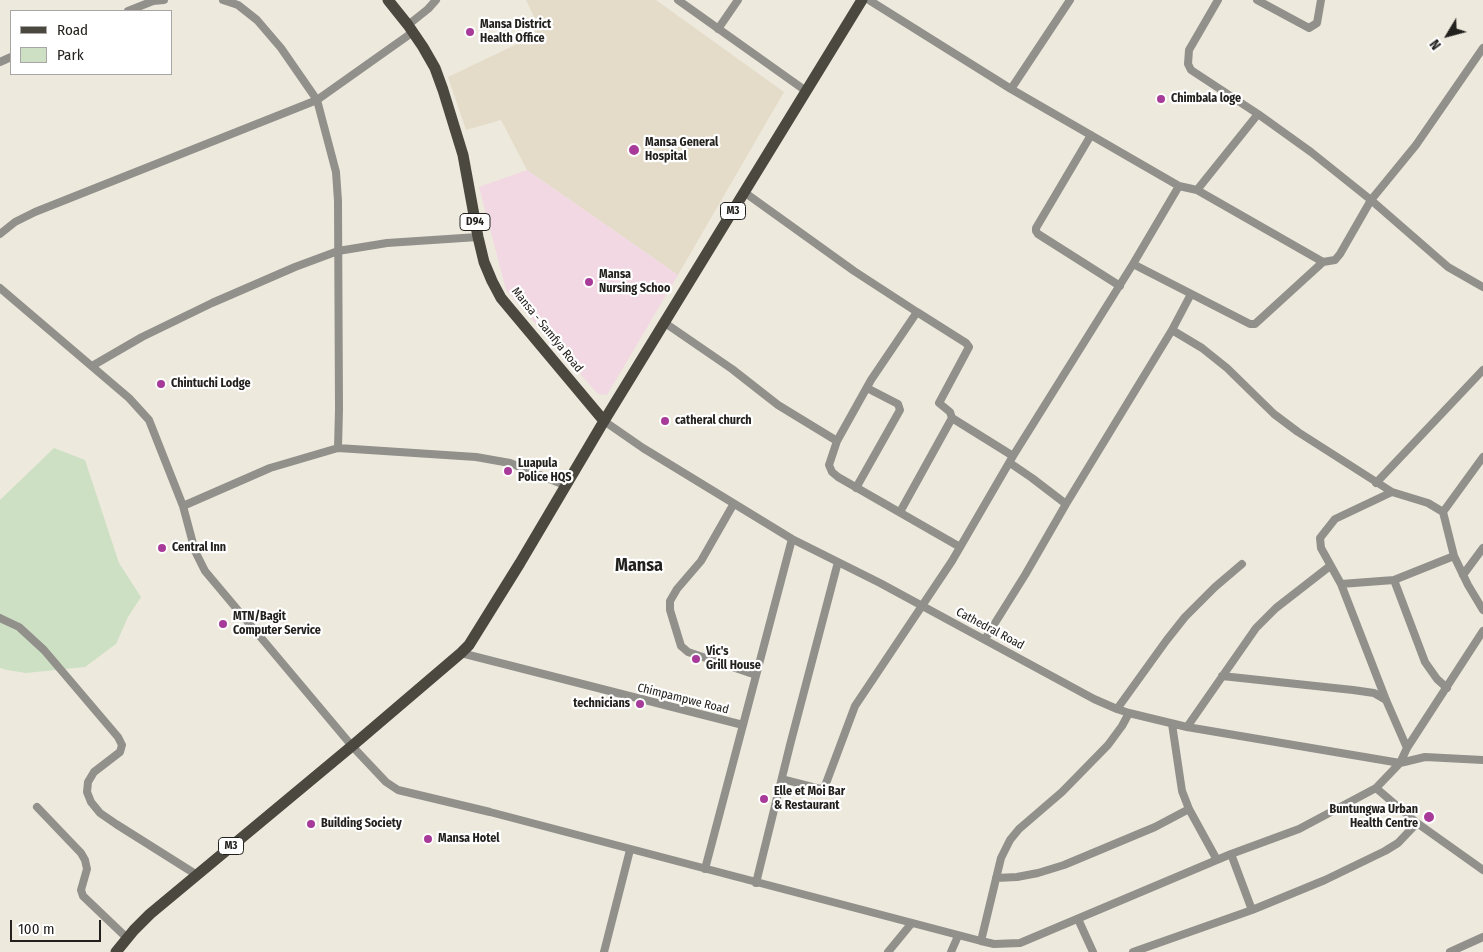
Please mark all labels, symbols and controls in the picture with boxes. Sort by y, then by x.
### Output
legend [10,10,172,75]
north arrow [1423,10,1473,60]
place label: Mansa District Health Office [480,18,551,46]
text: Road [57,21,88,39]
marker: Mansa District Health Office [464,26,476,38]
text: N [1426,36,1445,53]
text: Park [57,46,84,64]
place label: Chimbala loge [1171,92,1241,106]
marker: Chimbala loge [1155,93,1167,105]
place label: Mansa General Hospital [645,136,718,164]
marker: Mansa General Hospital [627,143,641,157]
road number: M3 [720,202,746,220]
road number: D94 [460,213,490,230]
place label: Mansa Nursing Schoo [599,268,670,296]
marker: Mansa Nursing Schoo [583,276,595,288]
street label: Mansa - Samfya Road [508,285,586,375]
place label: Chintuchi Lodge [171,377,250,391]
marker: Chintuchi Lodge [155,378,167,390]
place label: catheral church [675,414,752,428]
marker: catheral church [659,415,671,427]
place label: Luapula Police HQS [518,457,572,485]
marker: Luapula Police HQS [502,465,514,477]
place label: Central Inn [172,541,226,555]
marker: Central Inn [156,542,168,554]
district label: Mansa [615,555,663,577]
street label: Cathedral Road [954,605,1026,653]
place label: MTN/Bagit Computer Service [233,610,321,638]
marker: MTN/Bagit Computer Service [217,618,229,630]
place label: Vic's Grill House [706,645,761,673]
marker: Vic's Grill House [690,653,702,665]
street label: Chimpampwe Road [636,681,730,717]
place label: technicians [573,697,630,711]
marker: technicians [634,698,646,710]
place label: Elle et Moi Bar & Restaurant [774,785,845,813]
marker: Elle et Moi Bar & Restaurant [758,793,770,805]
place label: Buntungwa Urban Health Centre [1329,803,1418,831]
marker: Buntungwa Urban Health Centre [1422,810,1436,824]
place label: Building Society [321,817,402,831]
marker: Building Society [305,818,317,830]
place label: Mansa Hotel [438,832,500,846]
marker: Mansa Hotel [422,833,434,845]
road number: M3 [218,838,244,854]
scale bar [12,910,104,942]
text: 100 m [18,920,55,938]

